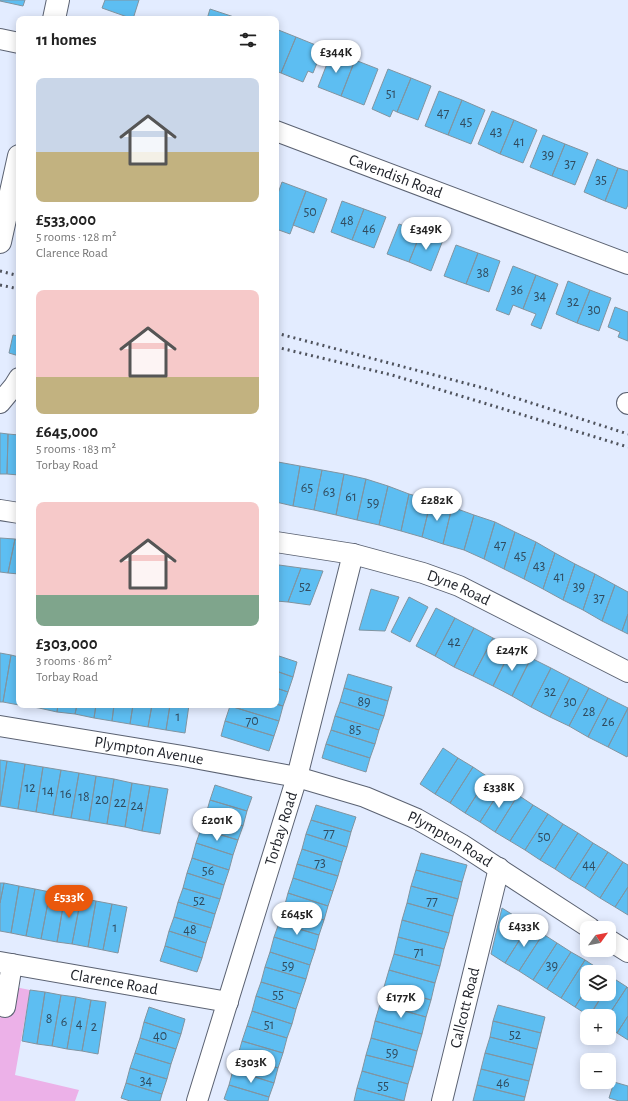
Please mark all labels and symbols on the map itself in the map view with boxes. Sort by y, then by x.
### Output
pin: £344K [308,40,364,74]
house number: 51 [386,87,396,101]
house number: 47 [437,106,449,120]
house number: 45 [460,115,472,129]
house number: 43 [490,125,502,139]
house number: 41 [513,135,525,149]
house number: 39 [542,148,554,162]
street label: Cavendish Road [347,151,445,201]
house number: 37 [564,157,576,171]
house number: 35 [595,173,607,187]
house number: 50 [303,205,317,219]
house number: 48 [340,214,354,228]
pin: £349K [398,217,454,251]
house number: 46 [362,222,376,236]
house number: 38 [477,266,489,280]
house number: 36 [511,283,523,297]
house number: 34 [534,289,547,303]
house number: 32 [567,295,579,309]
house number: 30 [587,303,601,317]
house number: 65 [301,481,313,495]
house number: 63 [323,485,335,499]
pin: £282K [409,488,465,522]
house number: 61 [345,490,357,504]
house number: 59 [367,496,379,510]
house number: 47 [494,538,506,552]
house number: 45 [514,549,526,563]
house number: 43 [533,559,545,573]
street label: Dyne Road [425,567,493,609]
house number: 41 [553,570,565,584]
house number: 52 [299,580,311,594]
house number: 39 [573,580,585,594]
house number: 37 [593,591,605,605]
house number: 42 [447,635,461,649]
pin: £247K [484,638,540,672]
house number: 32 [544,685,556,699]
house number: 89 [357,695,371,709]
house number: 30 [563,695,577,709]
house number: 28 [582,705,596,719]
house number: 1 [176,710,180,724]
house number: 70 [245,714,259,728]
house number: 26 [602,715,614,729]
house number: 85 [349,723,361,737]
street label: Plympton Avenue [93,734,205,768]
pin: £338K [471,775,527,809]
house number: 12 [24,781,36,795]
house number: 14 [42,784,54,798]
house number: 16 [60,787,72,801]
house number: 18 [78,790,90,804]
street label: Torbay Road [262,790,300,868]
house number: 20 [95,793,109,807]
house number: 22 [114,796,126,810]
house number: 24 [130,799,144,813]
pin: £201K [189,808,245,842]
street label: Plympton Road [405,808,495,870]
house number: 77 [323,826,335,840]
house number: 50 [537,830,551,844]
house number: 73 [314,856,326,870]
house number: 44 [582,858,596,872]
house number: 56 [202,864,214,878]
pin: £533K [41,885,97,919]
house number: 52 [193,894,205,908]
house number: 77 [426,894,438,908]
pin: £645K [269,902,325,936]
pin: £433K [496,914,552,948]
house number: 1 [113,921,117,935]
north arrow [580,921,616,957]
house number: 48 [183,923,197,937]
house number: 71 [414,945,424,959]
house number: 59 [282,959,294,973]
house number: 39 [546,959,558,973]
street label: Callcott Road [447,966,482,1050]
street label: Clarence Road [69,967,159,998]
pin: £177K [373,985,429,1019]
house number: 55 [272,988,284,1002]
house number: 8 [46,1012,52,1026]
house number: 6 [61,1015,67,1029]
house number: 4 [76,1017,83,1031]
house number: 51 [264,1018,274,1032]
house number: 2 [91,1020,97,1034]
house number: 52 [509,1028,521,1042]
house number: 40 [153,1029,167,1043]
house number: 59 [386,1046,398,1060]
pin: £303K [223,1050,279,1084]
house number: 34 [140,1074,153,1088]
house number: 46 [496,1076,510,1090]
house number: 55 [377,1079,389,1093]

